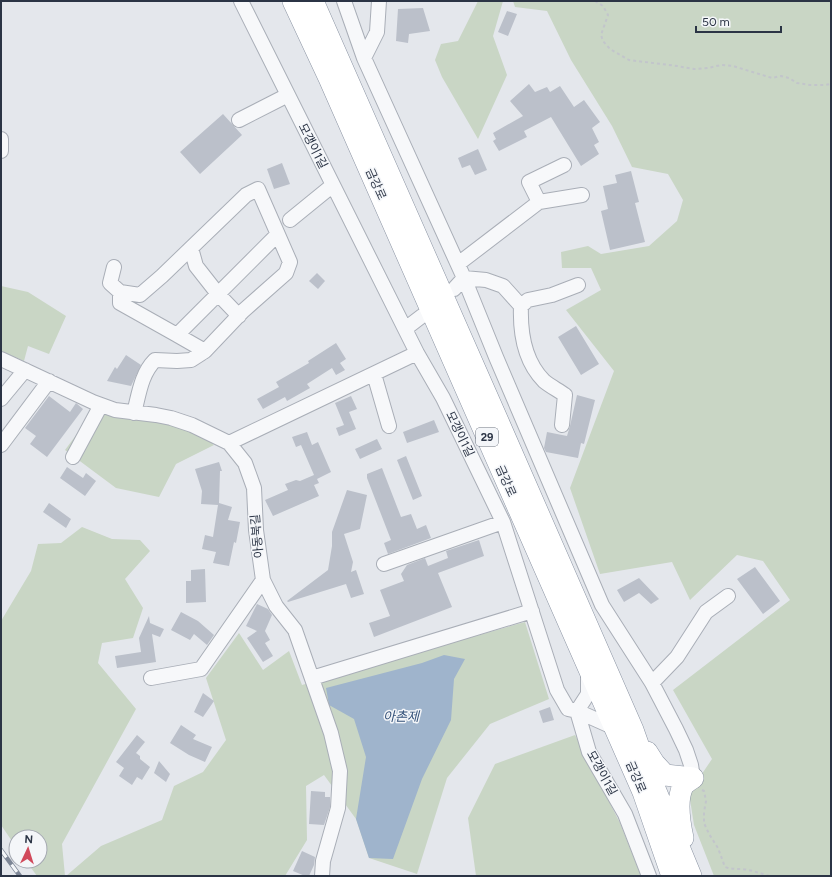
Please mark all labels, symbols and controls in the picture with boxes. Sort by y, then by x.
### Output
scale bar [696,8,781,34]
text: 50 m [702,15,730,29]
street label: 모갱이1길 [296,121,330,171]
street label: 금강로 [363,166,389,202]
street label: 모갱이1길 [443,409,477,459]
road number: 29 [476,428,498,446]
street label: 금강로 [493,463,519,499]
street label: 아동북길 [248,513,266,559]
water label: 아촌제 [383,709,421,724]
street label: 모갱이1길 [584,748,620,798]
street label: 금강로 [623,759,649,795]
north arrow [8,829,48,869]
text: N [24,833,33,846]

